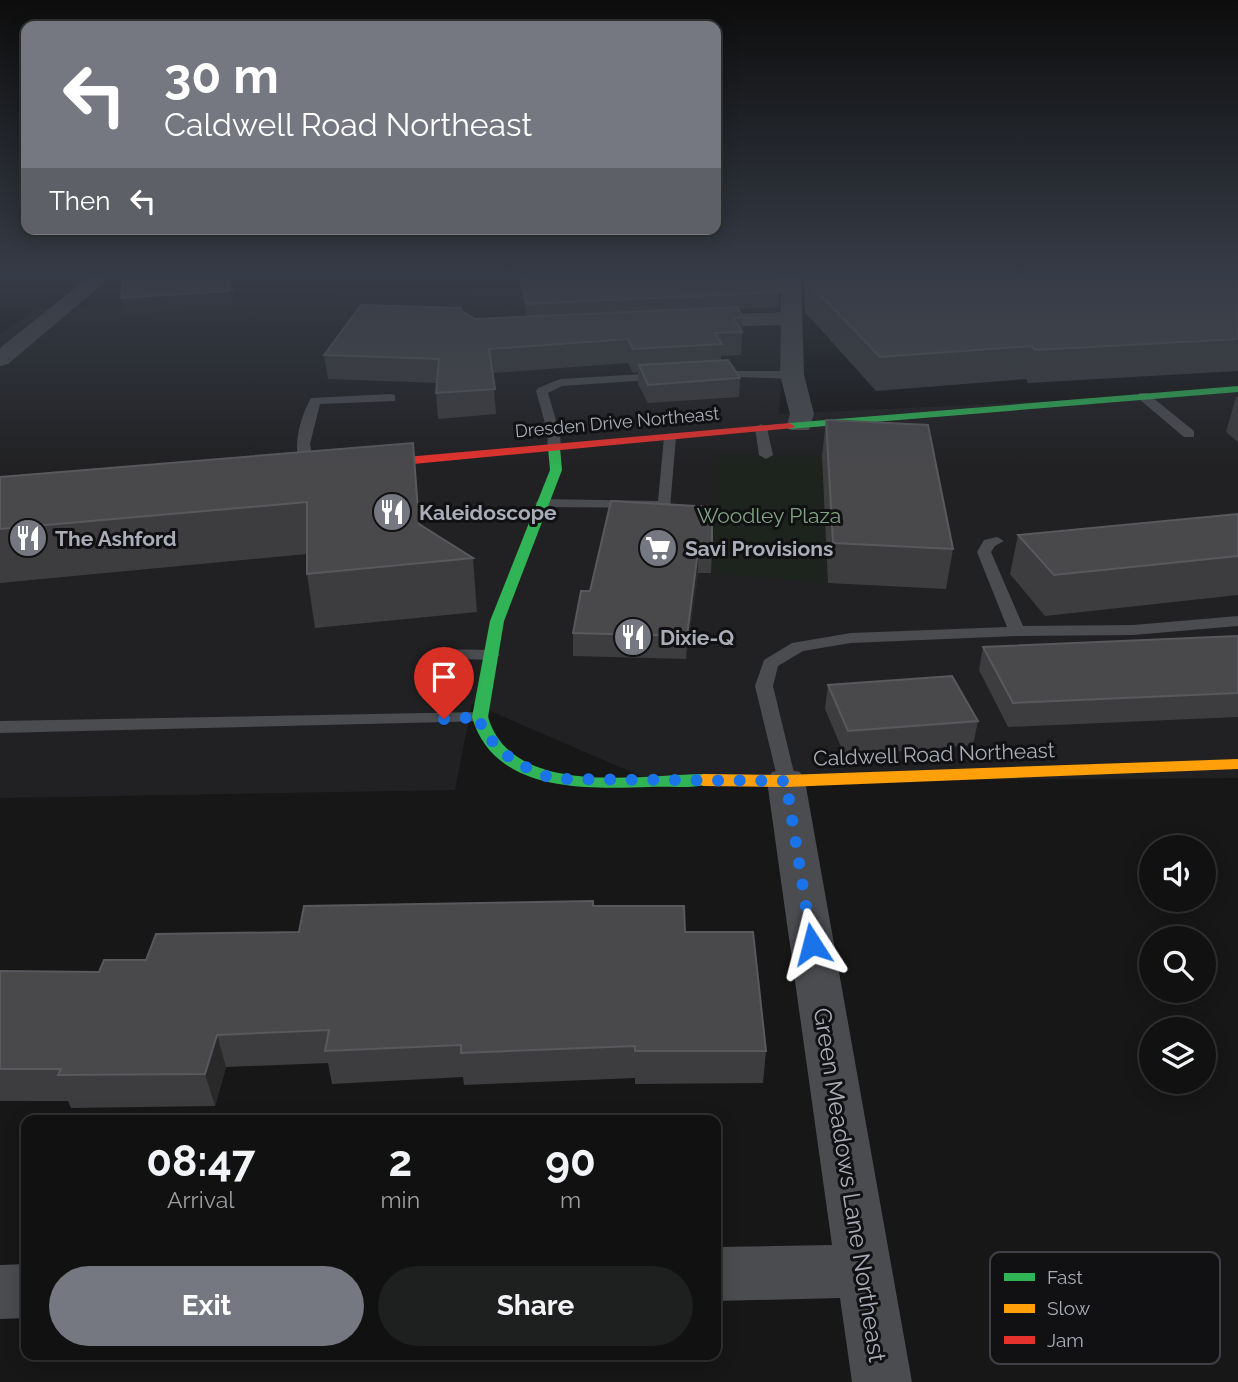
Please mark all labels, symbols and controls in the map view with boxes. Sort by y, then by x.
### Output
text: 30 m [164,47,279,104]
icon: left [49,49,140,140]
text: Caldwell Road Northeast [164,106,532,143]
icon: left [124,182,162,220]
text: Then [49,186,110,216]
street label: Dresden Drive Northeast [514,403,720,441]
restaurant icon: Kaleidoscope [371,491,413,533]
place label: Kaleidoscope [419,500,557,525]
park label: Woodley Plaza [697,503,841,528]
restaurant icon: The Ashford [7,517,49,559]
place label: The Ashford [55,526,177,551]
supermarket icon: Savi Provisions [637,527,679,569]
place label: Savi Provisions [685,536,833,561]
restaurant icon: Dixie-Q [612,616,654,658]
place label: Dixie-Q [660,625,734,650]
pin [414,647,474,719]
icon: arrive [425,658,463,696]
street label: Caldwell Road Northeast [813,737,1055,771]
map controls [1139,835,1216,1094]
button: sound [1139,835,1216,912]
position arrow [775,907,849,981]
button: search [1139,926,1216,1003]
street label: Green Meadows Lane Northeast [808,1006,892,1364]
button: layers [1139,1017,1216,1094]
text: 08:47 [146,1137,255,1186]
text: 2 [388,1137,412,1186]
text: 90 [545,1137,596,1186]
text: Arrival [167,1186,234,1213]
text: min [380,1186,420,1213]
text: m [560,1186,581,1213]
legend [990,1252,1220,1364]
button: Exit [49,1266,364,1346]
button: Share [378,1266,693,1346]
text: Fast [1047,1266,1083,1288]
text: Slow [1047,1297,1091,1319]
text: Jam [1047,1329,1084,1351]

